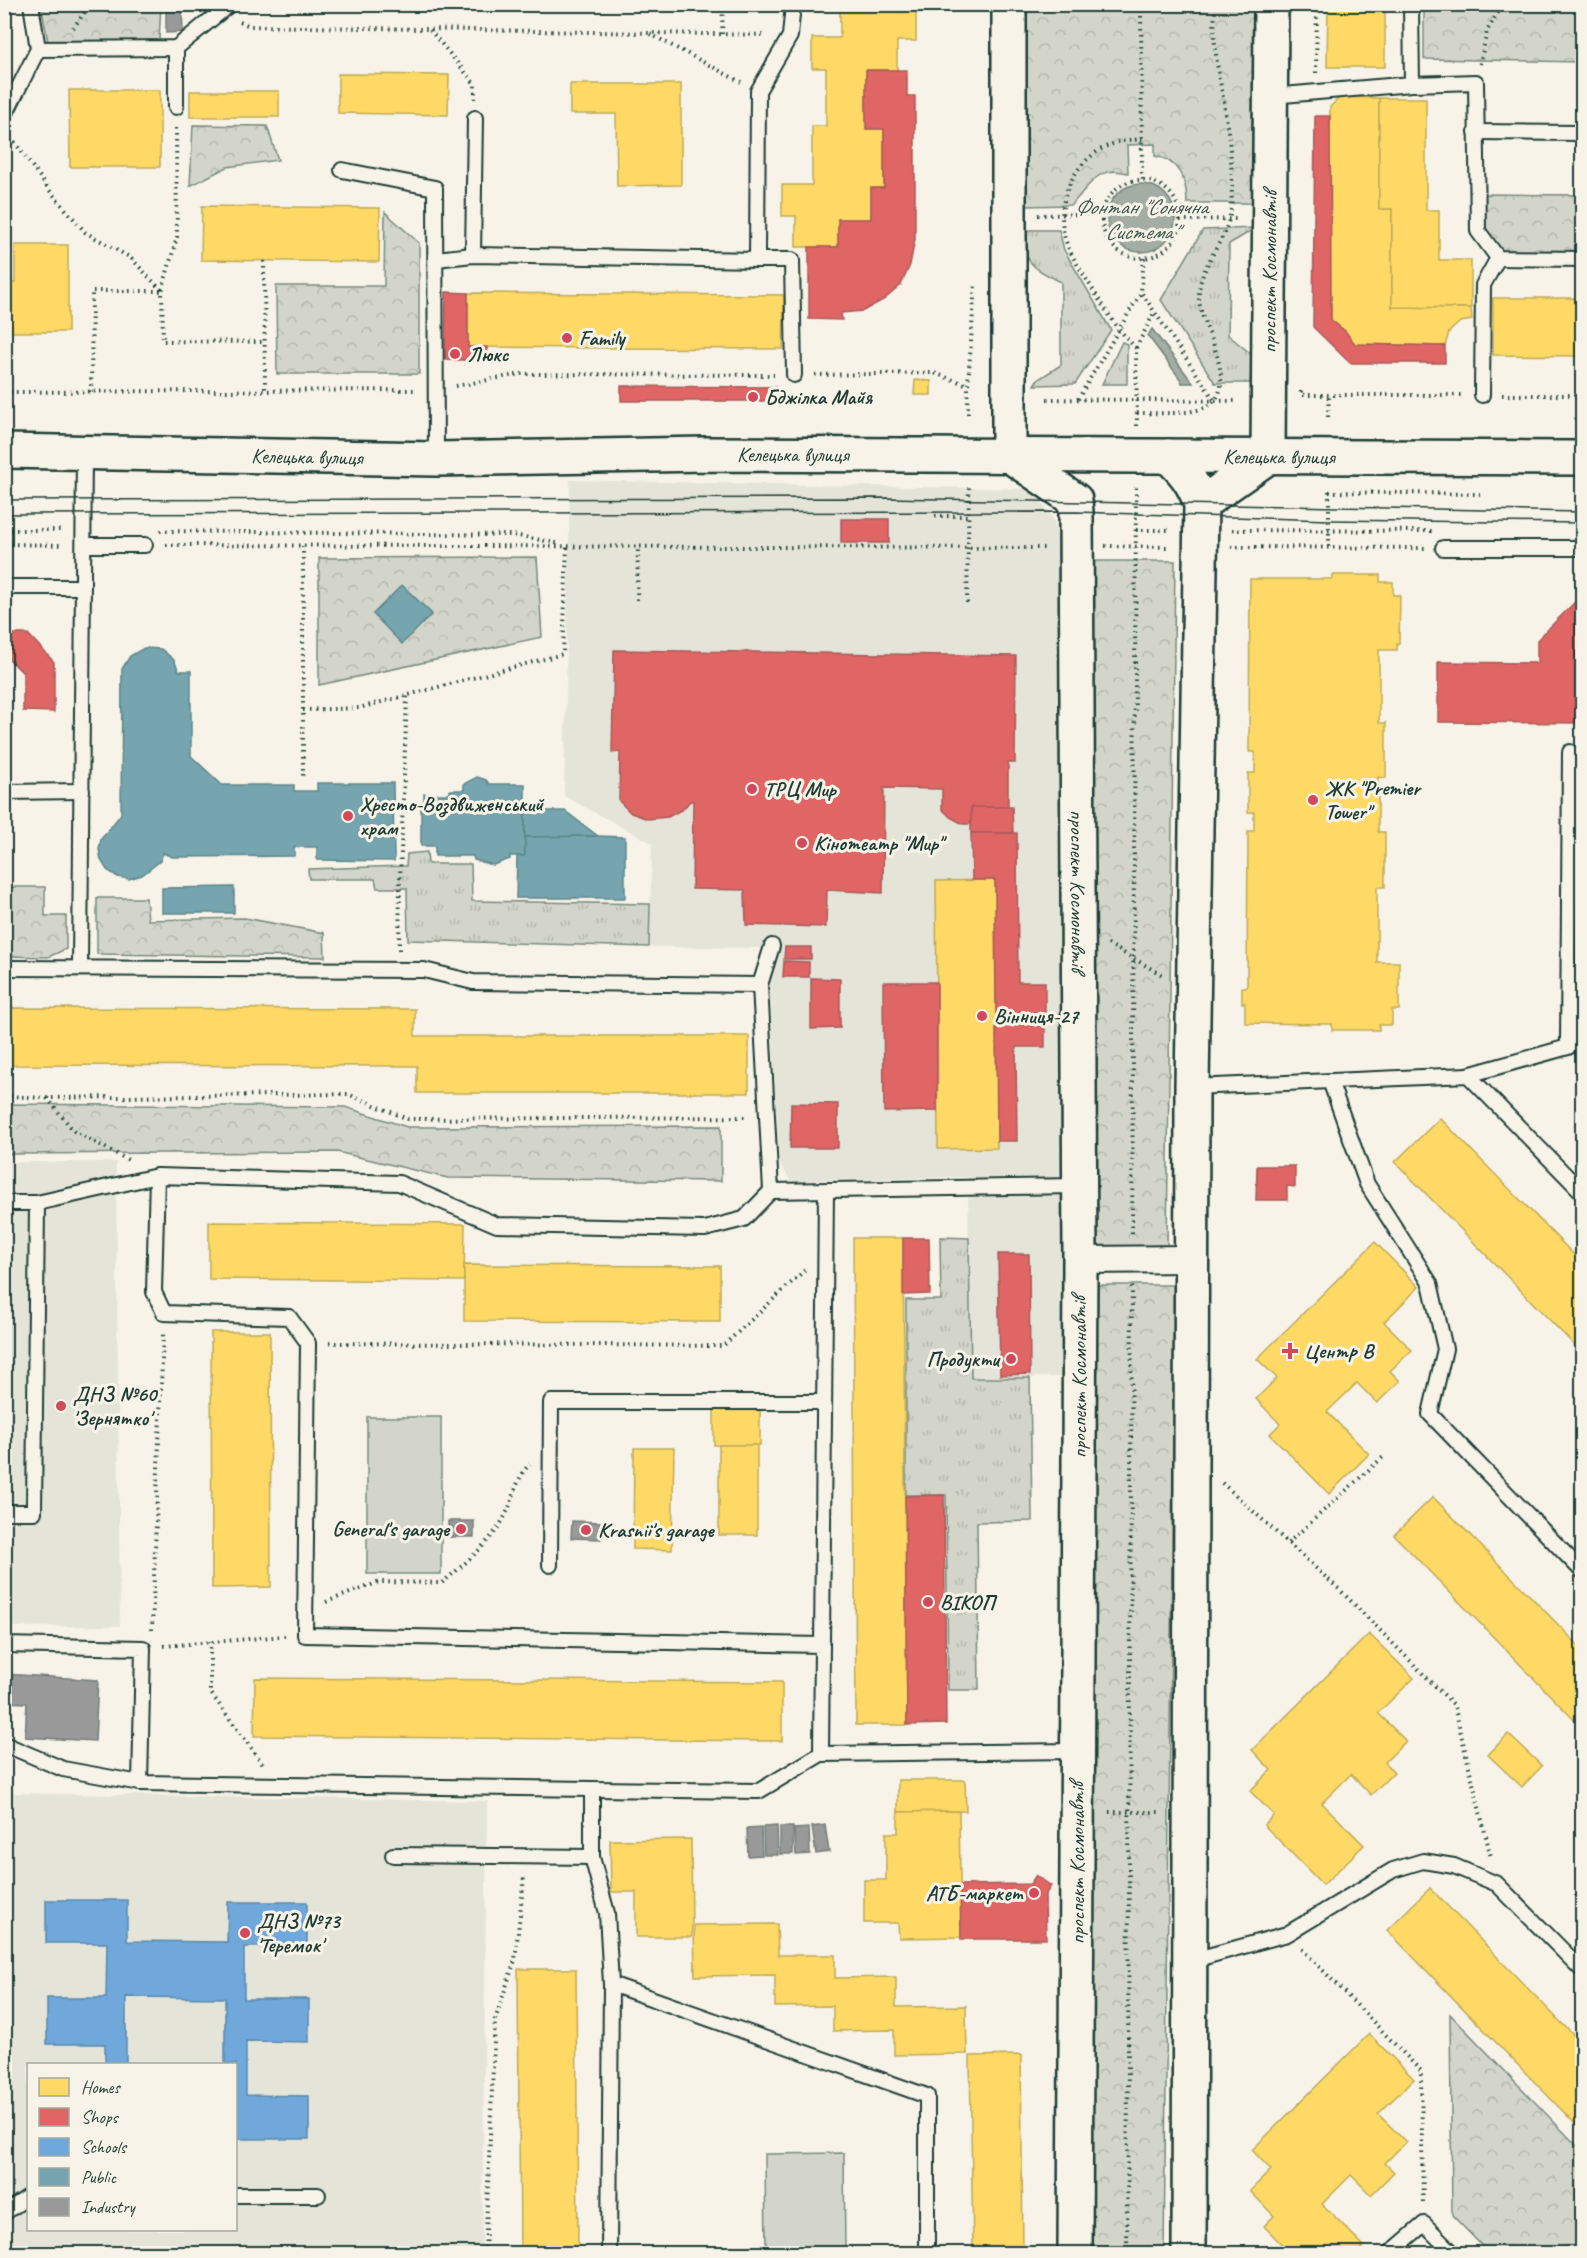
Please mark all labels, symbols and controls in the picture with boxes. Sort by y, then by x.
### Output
street label: проспект Космонавтів [1256,186,1283,353]
water label: Фонтан "Сонячна Система" [1074,193,1211,246]
place label: Family [579,325,627,351]
marker: Family [560,331,574,345]
place label: Люкс [467,341,509,367]
marker: Люкс [448,347,462,361]
place label: Бджілка Майя [765,384,873,410]
marker: Бджілка Майя [746,390,760,404]
street label: Келецька вулиця [737,441,850,468]
street label: Келецька вулиця [251,443,365,471]
street label: Келецька вулиця [1223,443,1336,470]
place label: ЖК "Premier Tower" [1325,775,1422,825]
place label: ТРЦ Мир [764,776,838,802]
marker: ТРЦ Мир [745,782,759,796]
place label: Хресто-Воздвиженський храм [360,791,545,841]
marker: ЖК "Premier Tower" [1306,793,1320,807]
marker: Хресто-Воздвиженський храм [341,809,355,823]
street label: проспект Космонавтів [1065,810,1091,977]
place label: Кінотеатр "Мир" [814,830,948,856]
marker: Кінотеатр "Мир" [795,836,809,850]
place label: Вінниця-27 [994,1003,1081,1029]
marker: Вінниця-27 [975,1009,989,1023]
street label: проспект Космонавтів [1066,1291,1092,1458]
place label: Центр В [1304,1338,1376,1364]
marker: Центр В [1281,1342,1299,1360]
place label: Продукти [927,1346,1001,1373]
marker: Продукти [1004,1352,1018,1366]
place label: ДНЗ №60 'Зернятко' [73,1381,159,1431]
marker: ДНЗ №60 'Зернятко' [54,1399,68,1413]
place label: General's garage [332,1516,451,1542]
place label: Krasnii's garage [598,1517,715,1543]
marker: General's garage [454,1522,468,1536]
marker: Krasnii's garage [579,1523,593,1537]
place label: ВІКОП [940,1589,998,1615]
marker: ВІКОП [921,1595,935,1609]
street label: проспект Космонавтів [1064,1777,1090,1944]
place label: АТБ-маркет [926,1880,1024,1906]
marker: АТБ-маркет [1027,1886,1041,1900]
place label: ДНЗ №73 'Теремок' [257,1908,342,1958]
marker: ДНЗ №73 'Теремок' [238,1926,252,1940]
legend [27,2063,237,2231]
text: Homes [81,2076,121,2098]
text: Shops [81,2106,120,2128]
text: Schools [81,2136,128,2158]
text: Public [81,2166,118,2188]
text: Industry [81,2196,136,2218]

